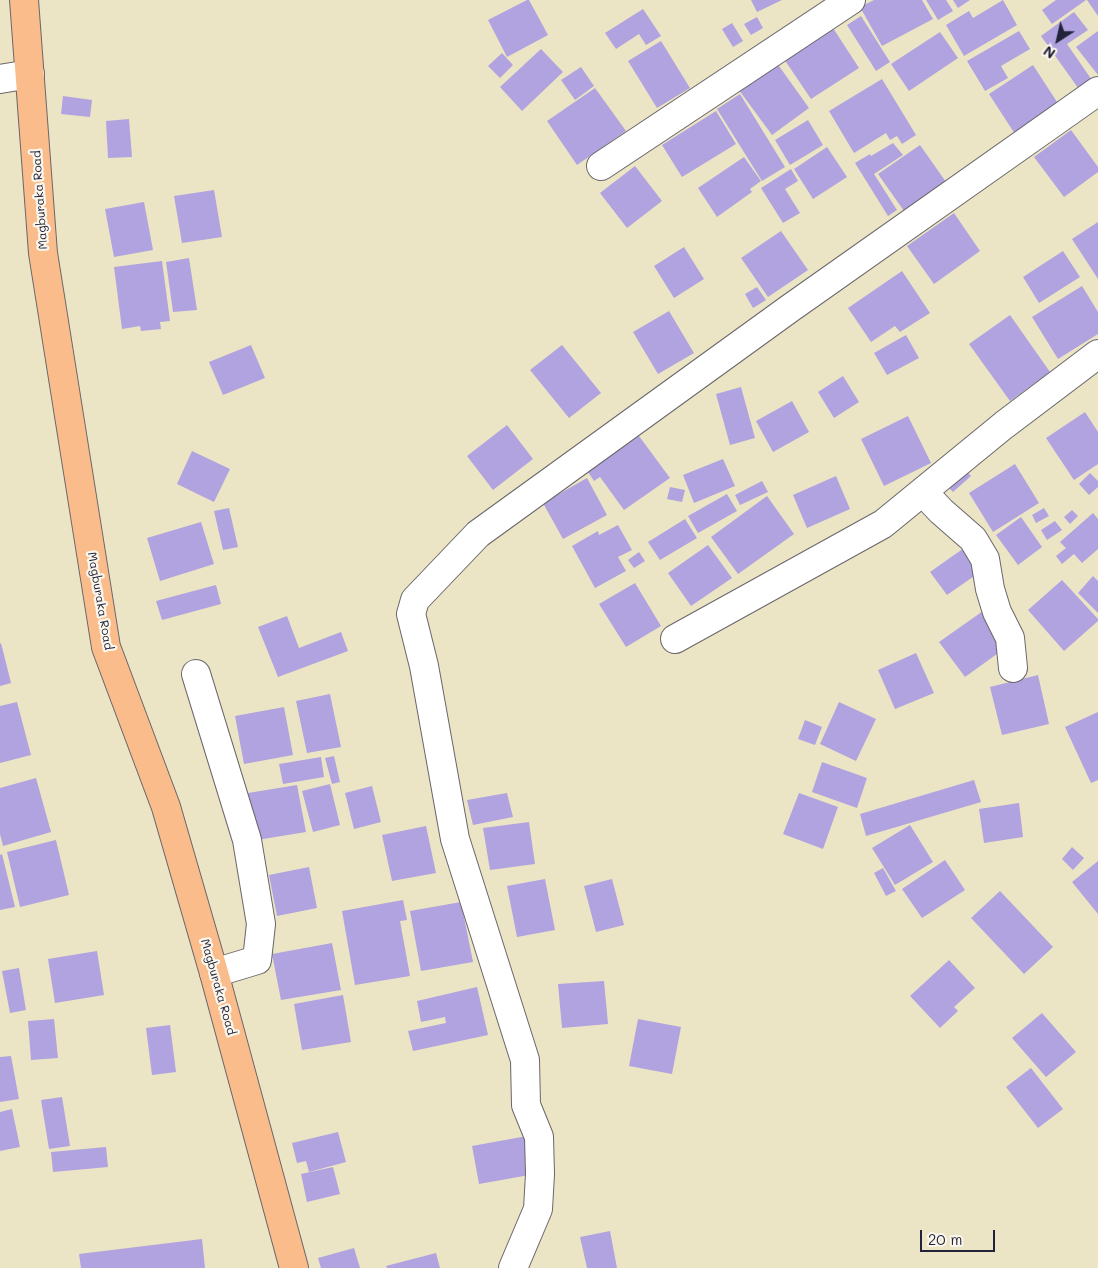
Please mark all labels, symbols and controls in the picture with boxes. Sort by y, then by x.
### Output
north arrow [1033,15,1083,65]
text: N [1039,42,1059,64]
street label: Magburaka Road [29,150,51,250]
street label: Magburaka Road [84,551,116,651]
street label: Magburaka Road [197,937,239,1037]
scale bar [923,1220,998,1252]
text: 20 m [928,1229,962,1249]

